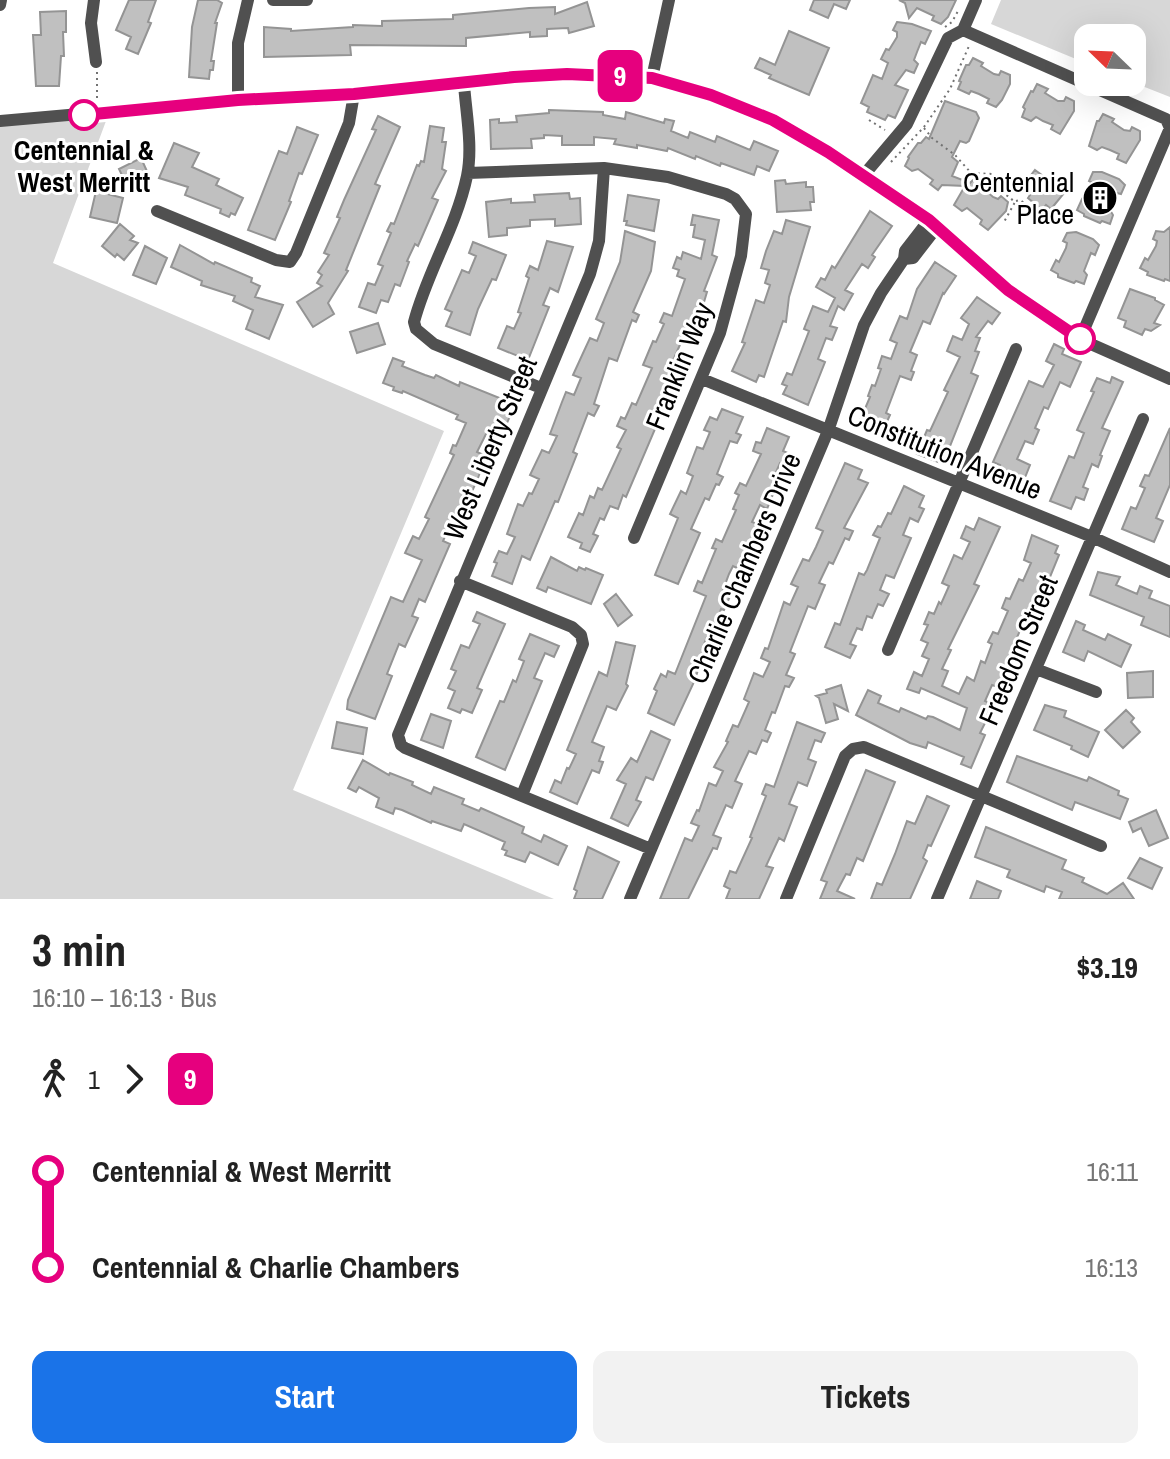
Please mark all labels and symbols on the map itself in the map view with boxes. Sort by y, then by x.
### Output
north arrow [1074,24,1146,96]
line badge: 9 [594,50,646,102]
marker: Centennial & West Merritt [69,100,99,130]
place label: Centennial & West Merritt [14,131,155,201]
place label: Centennial Place [963,163,1074,233]
building icon: Centennial Place [1081,179,1119,217]
street label: Franklin Way [636,296,722,435]
unlabelled marker [1065,324,1095,354]
street label: West Liberty Street [434,350,546,546]
street label: Constitution Avenue [842,396,1048,508]
street label: Charlie Chambers Drive [678,447,810,689]
street label: Freedom Street [969,569,1067,731]

